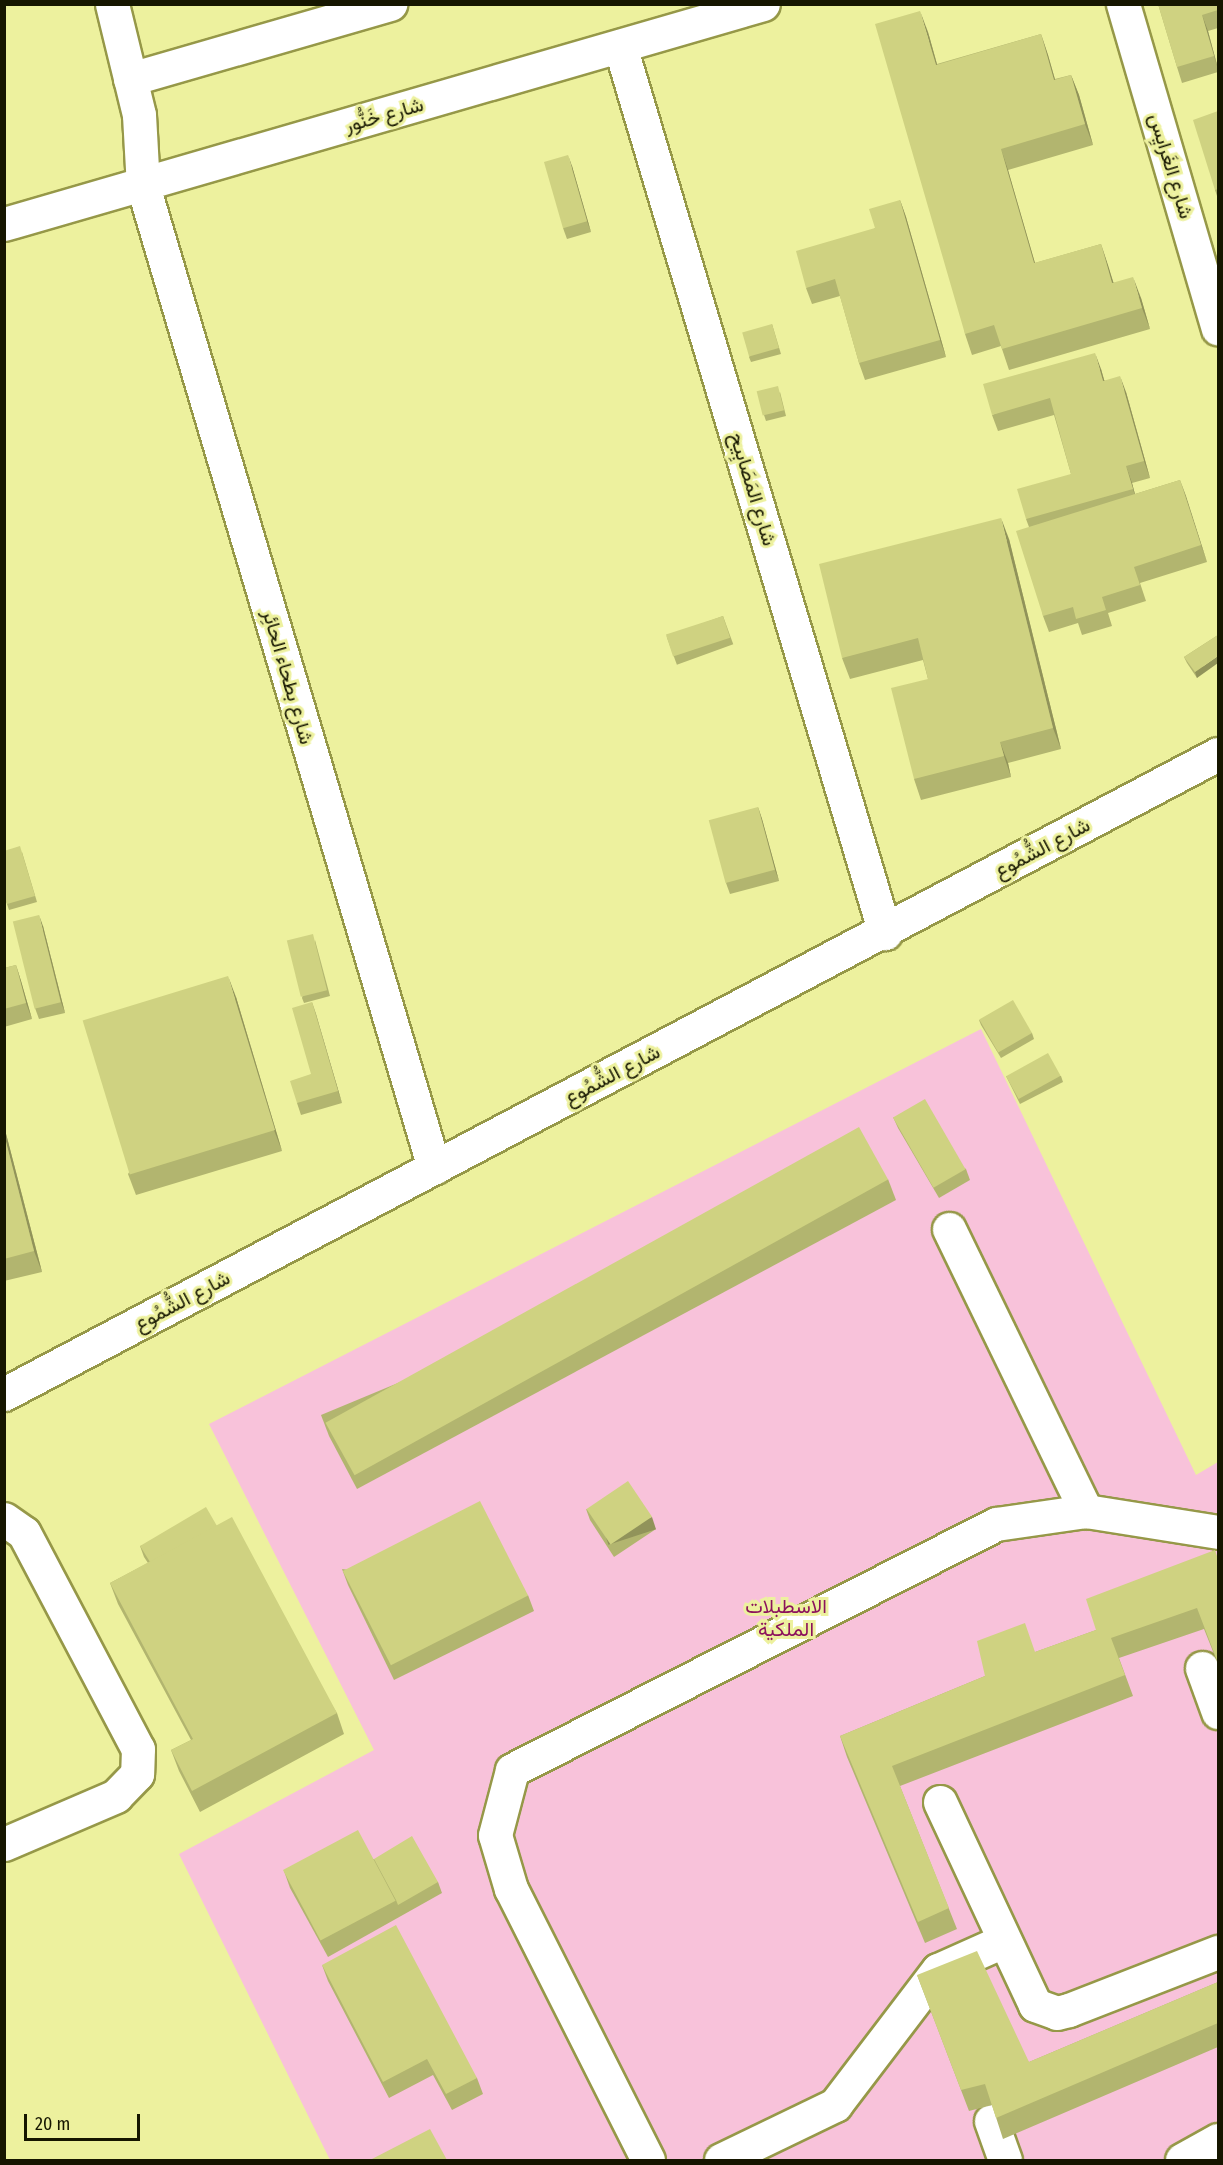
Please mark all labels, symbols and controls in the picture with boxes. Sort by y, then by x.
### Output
street label: شارع خَنُّور [342,92,426,138]
street label: شارع الغَرايِس [1144,111,1198,221]
street label: شارع المَصَابِيح [724,429,782,549]
street label: شارع بطحاء الحائِر [257,607,319,747]
street label: شارع الشُّمُوع [990,813,1094,883]
street label: شارع الشُّمُوع [560,1040,664,1110]
street label: شارع الشُّمُوع [130,1266,234,1336]
park label: الاسطبلات الملكية [745,1595,827,1642]
scale bar [27,2102,142,2140]
text: 20 m [35,2113,70,2135]

